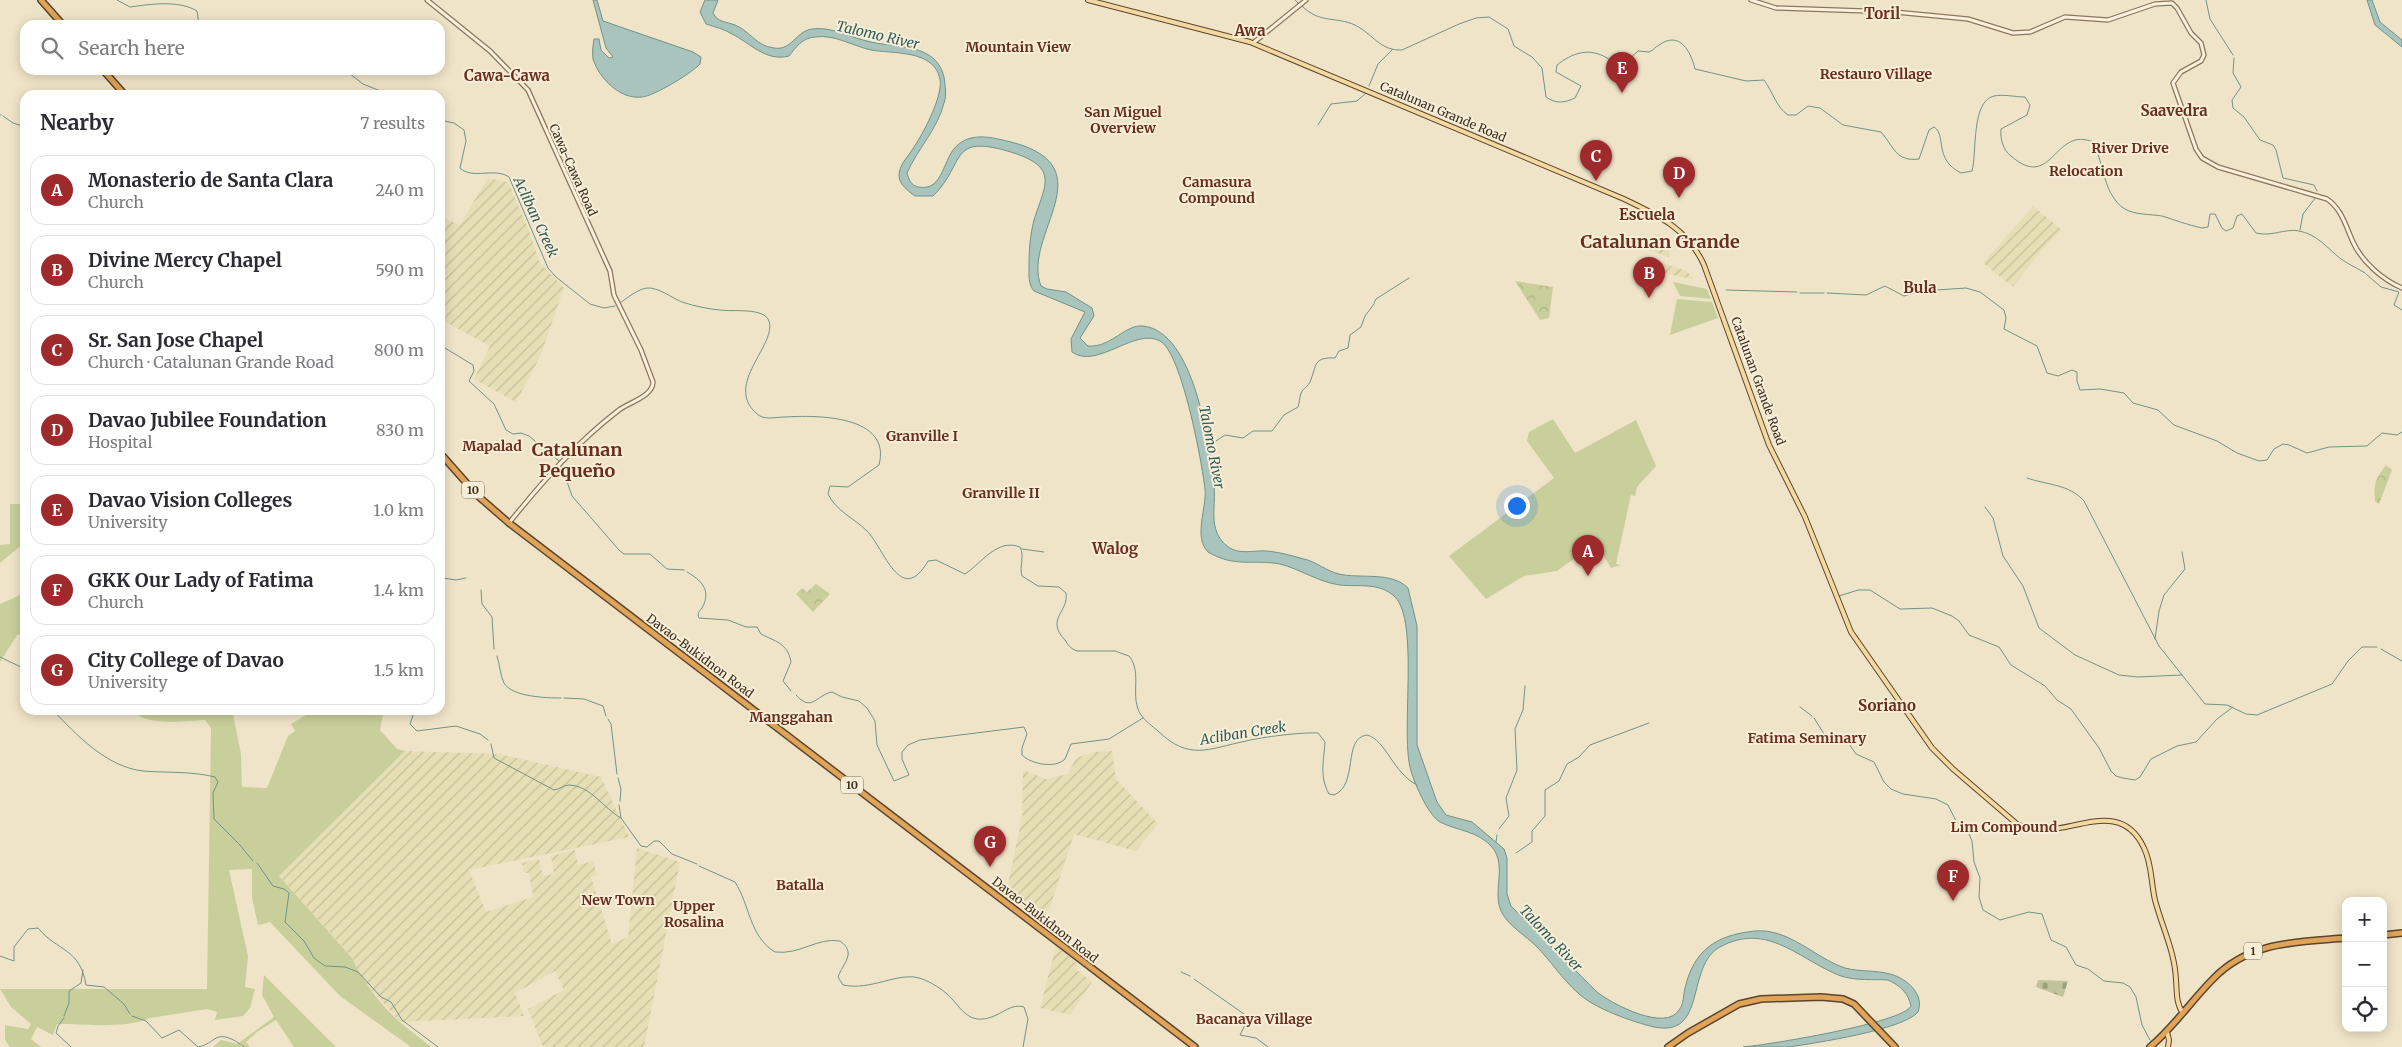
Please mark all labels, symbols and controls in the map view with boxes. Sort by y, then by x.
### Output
district label: Toril [1864,4,1900,23]
water label: Talomo River [835,17,922,53]
search box [20,20,445,75]
district label: Awa [1233,21,1266,40]
icon: search [38,34,66,62]
text: Search here [78,36,185,60]
district label: Mountain View [965,38,1072,56]
pin: E [1606,52,1638,93]
district label: Restauro Village [1820,65,1933,83]
district label: Cawa-Cawa [464,66,551,85]
street label: Catalunan Grande Road [1378,78,1509,145]
district label: Saavedra [2140,101,2208,120]
district label: San Miguel Overview [1084,103,1162,137]
text: Nearby [40,109,114,136]
text: 7 results [360,113,425,133]
street label: Cawa-Cawa Road [546,121,601,218]
district label: River Drive [2091,139,2169,157]
pin: C [1580,140,1612,181]
pin: D [1663,157,1695,198]
district label: Relocation [2049,162,2123,180]
text: Monasterio de Santa Clara [88,168,333,192]
water label: Acliban Creek [509,173,563,260]
district label: Camasura Compound [1179,173,1255,207]
text: A [51,180,63,200]
text: 240 m [375,180,424,200]
text: Church [88,192,144,212]
district label: Escuela [1619,205,1676,224]
district label: Catalunan Grande [1580,230,1740,253]
text: Divine Mercy Chapel [88,248,282,272]
pin: B [1633,257,1665,298]
text: B [51,260,63,280]
text: 590 m [375,260,424,280]
text: Church [88,272,144,292]
district label: Bula [1903,278,1937,297]
street label: Catalunan Grande Road [1728,315,1789,447]
text: Sr. San Jose Chapel [88,328,263,352]
text: C [52,340,62,360]
text: 800 m [374,340,424,360]
text: Church · Catalunan Grande Road [88,352,334,372]
water label: Talomo River [1195,404,1229,491]
text: Davao Jubilee Foundation [88,408,327,432]
text: D [51,420,63,440]
text: 830 m [376,420,424,440]
district label: Granville I [886,427,958,445]
text: Hospital [88,432,152,452]
district label: Mapalad [462,437,522,455]
district label: Catalunan Pequeño [532,438,622,482]
road number: 10 [462,482,484,498]
district label: Granville II [962,484,1040,502]
text: Davao Vision Colleges [88,488,292,512]
your location [1504,493,1530,519]
text: E [52,500,62,520]
text: 1.0 km [373,500,424,520]
text: University [88,512,168,532]
pin: A [1572,535,1604,576]
district label: Walog [1091,539,1139,558]
text: GKK Our Lady of Fatima [88,568,314,592]
text: F [52,580,62,600]
text: 1.4 km [374,580,424,600]
text: Church [88,592,144,612]
street label: Davao-Bukidnon Road [644,610,757,701]
text: City College of Davao [88,648,284,672]
text: G [51,660,63,680]
text: 1.5 km [374,660,424,680]
text: University [88,672,168,692]
district label: Soriano [1858,696,1916,715]
district label: Manggahan [749,708,833,726]
water label: Acliban Creek [1198,717,1288,749]
district label: Fatima Seminary [1748,729,1867,747]
road number: 10 [841,776,863,794]
district label: Lim Compound [1951,818,2058,836]
pin: G [974,826,1006,867]
pin: F [1937,860,1969,901]
street label: Davao-Bukidnon Road [989,874,1101,966]
district label: Batalla [776,876,824,894]
district label: New Town [581,891,655,909]
district label: Upper Rosalina [664,897,724,931]
map controls [2342,897,2387,1032]
button: + [2342,897,2387,942]
water label: Talomo River [1516,901,1587,975]
road number: 1 [2244,942,2262,959]
button: − [2342,942,2387,987]
button: locate [2342,987,2387,1032]
district label: Bacanaya Village [1196,1010,1313,1028]

